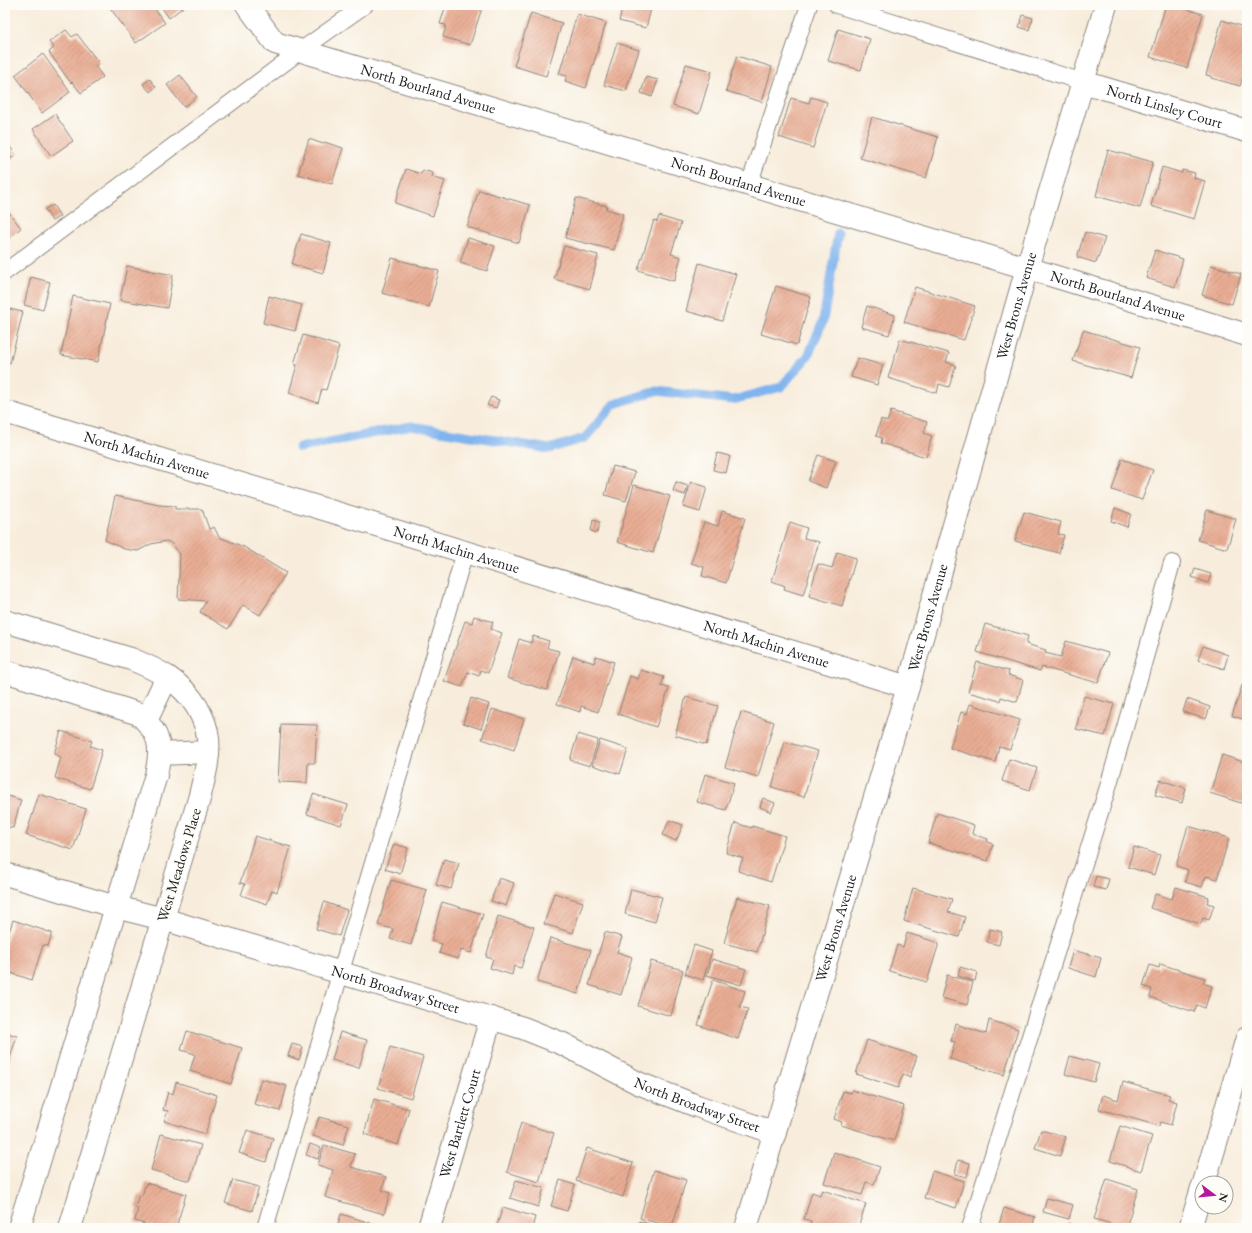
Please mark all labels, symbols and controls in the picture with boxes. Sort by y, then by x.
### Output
street label: North Bourland Avenue [358,59,498,118]
street label: North Linsley Court [1104,80,1225,132]
street label: North Bourland Avenue [669,152,809,210]
street label: West Brons Avenue [991,250,1040,362]
street label: North Bourland Avenue [1048,266,1188,325]
street label: North Machin Avenue [81,427,212,483]
street label: North Machin Avenue [391,521,522,577]
street label: West Brons Avenue [903,561,952,673]
street label: North Machin Avenue [701,615,832,672]
street label: West Meadows Place [152,805,205,924]
street label: West Brons Avenue [810,872,860,984]
street label: North Broadway Street [329,961,462,1017]
street label: West Bartlett Court [434,1066,485,1180]
street label: North Broadway Street [631,1072,763,1136]
north arrow [1194,1175,1234,1215]
text: N [1216,1192,1232,1204]

